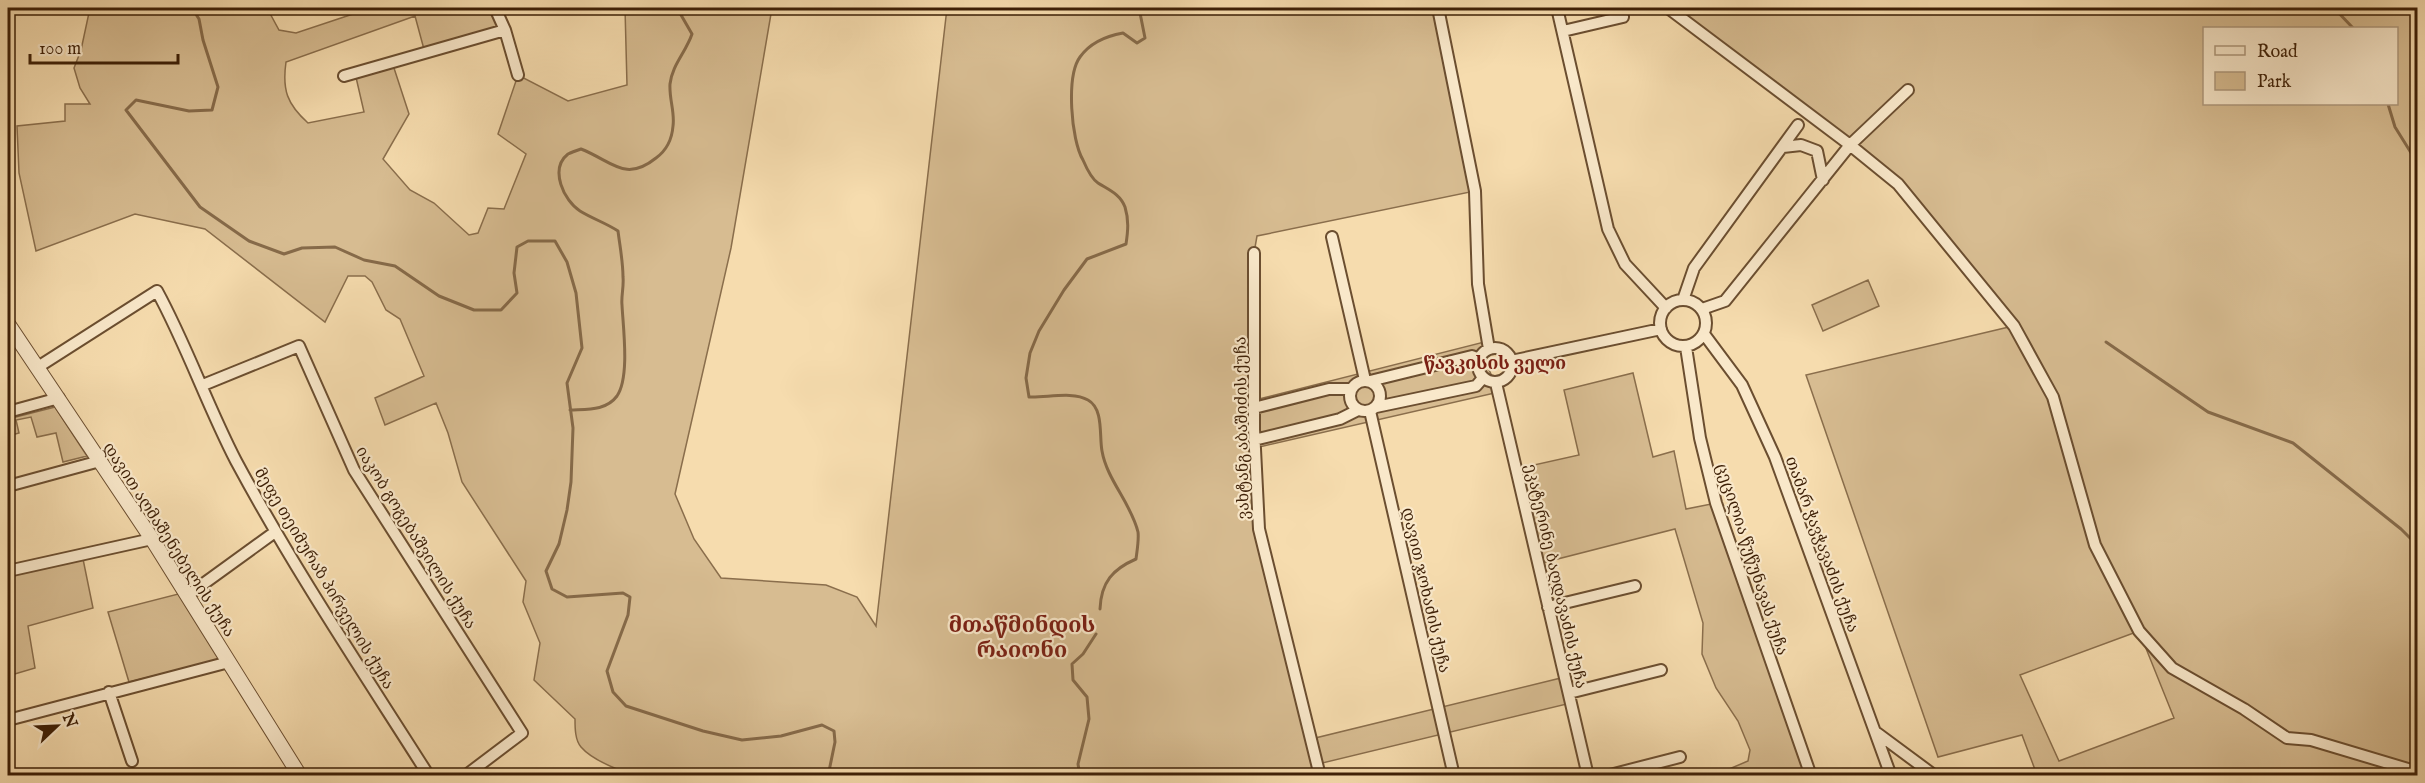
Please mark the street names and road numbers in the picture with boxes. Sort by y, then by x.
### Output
street label: ვახტანგ აბაშიძის ქუჩა [1231,336,1255,520]
street label: დავით აღმაშენებელის ქუჩა [98,439,239,641]
street label: იაკობ გოგებაშვილის ქუჩა [351,443,480,633]
street label: თამარ ჭავჭავაძის ქუჩა [1780,454,1862,635]
street label: ცეცილია წუწუნავას ქუჩა [1711,461,1792,658]
street label: ეკატერინე ბაღდავაძის ქუჩა [1519,462,1591,691]
street label: მეფე თეიმურაზ პირველის ქუჩა [249,465,398,694]
street label: დავით ჯოხაძის ქუჩა [1396,506,1454,675]

